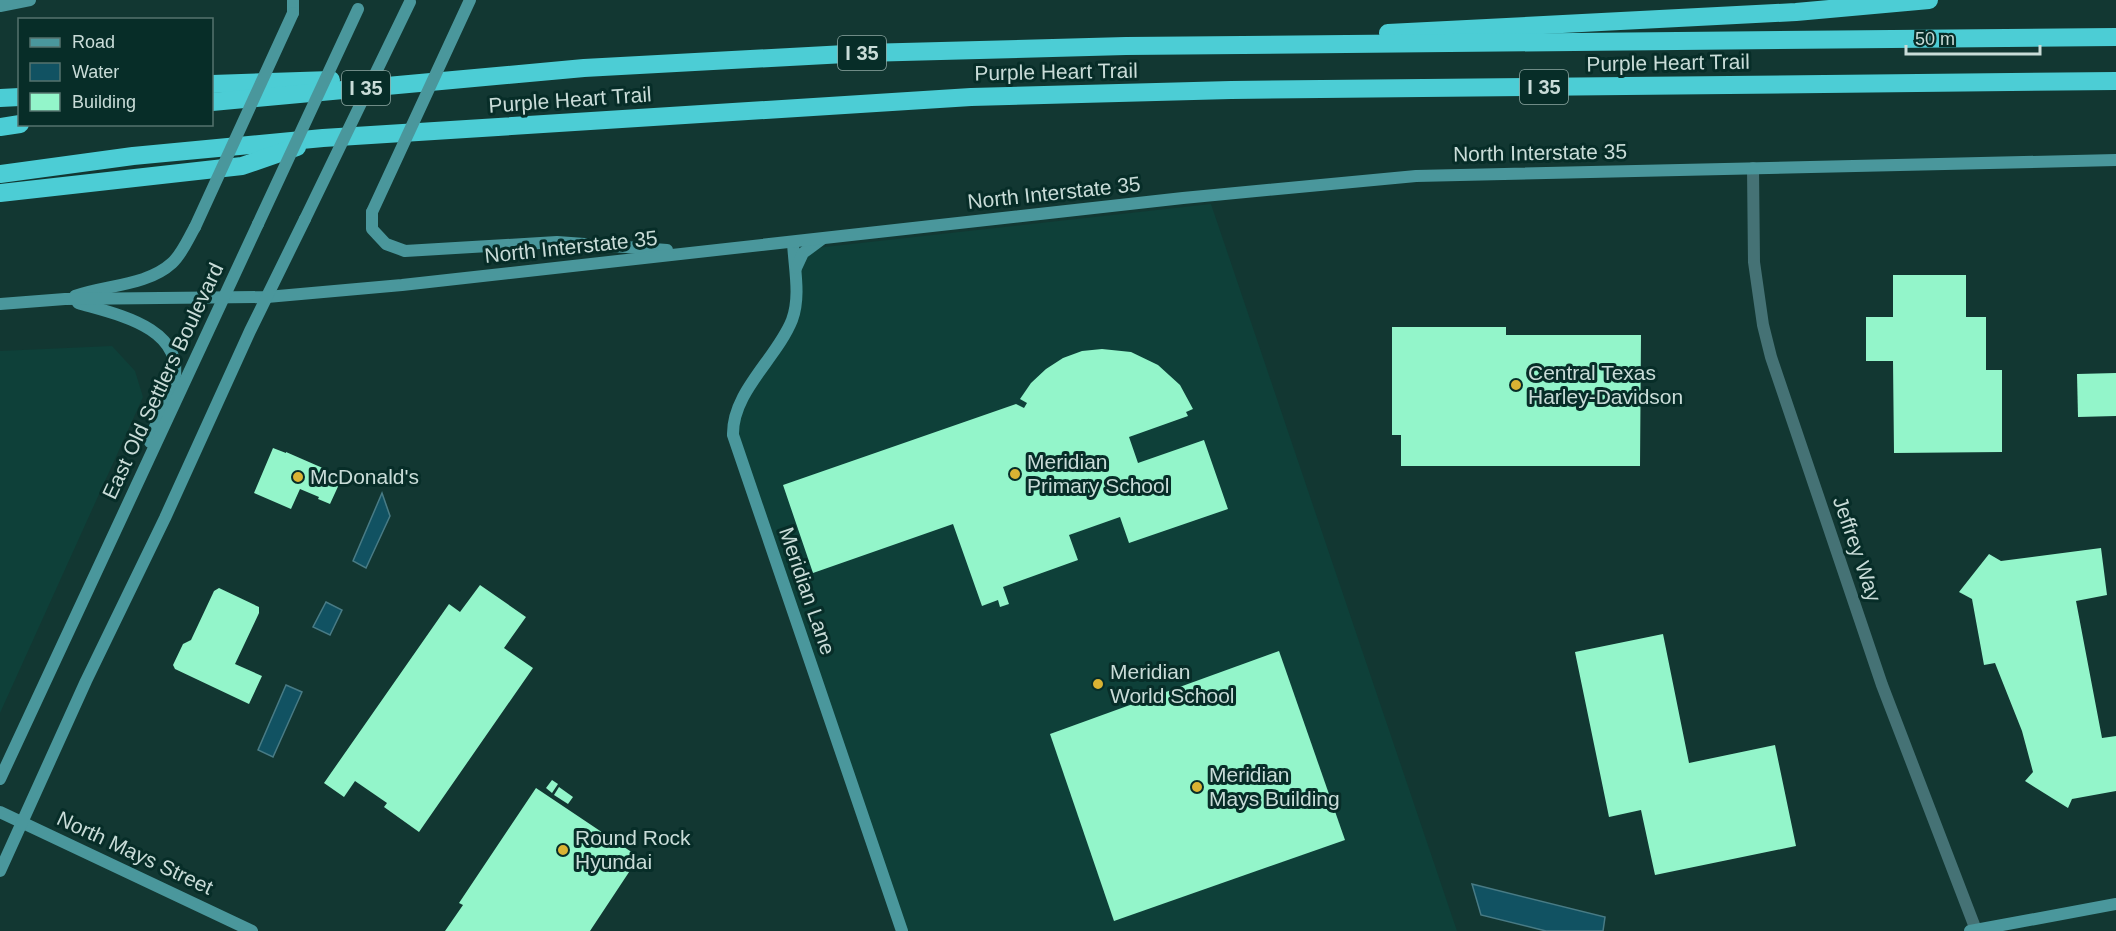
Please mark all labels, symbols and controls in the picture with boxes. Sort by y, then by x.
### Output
legend [18,18,213,126]
scale bar [1906,18,2040,56]
text: 50 m [1915,29,1955,49]
text: Road [72,32,115,52]
road number: I 35 [838,36,886,70]
street label: Purple Heart Trail [1586,50,1750,75]
street label: Purple Heart Trail [974,59,1138,84]
text: Water [72,62,119,82]
road number: I 35 [1520,70,1568,104]
road number: I 35 [342,71,390,105]
street label: Purple Heart Trail [488,82,652,117]
text: Building [72,92,136,112]
street label: North Interstate 35 [1453,139,1627,166]
street label: North Interstate 35 [966,172,1142,213]
street label: North Interstate 35 [483,226,659,267]
street label: East Old Settlers Boulevard [98,259,227,503]
place label: Central Texas Harley-Davidson [1528,361,1683,408]
marker: Central Texas Harley-Davidson [1509,378,1523,392]
place label: Meridian Primary School [1027,450,1169,497]
place label: McDonald's [310,465,419,488]
marker: Meridian Primary School [1008,467,1022,481]
marker: McDonald's [291,470,305,484]
street label: Jeffrey Way [1829,493,1886,605]
street label: Meridian Lane [775,524,840,658]
place label: Meridian World School [1110,660,1235,707]
marker: Meridian World School [1091,677,1105,691]
place label: Meridian Mays Building [1209,763,1340,810]
marker: Meridian Mays Building [1190,780,1204,794]
street label: North Mays Street [54,806,217,899]
place label: Round Rock Hyundai [575,826,691,873]
marker: Round Rock Hyundai [556,843,570,857]

